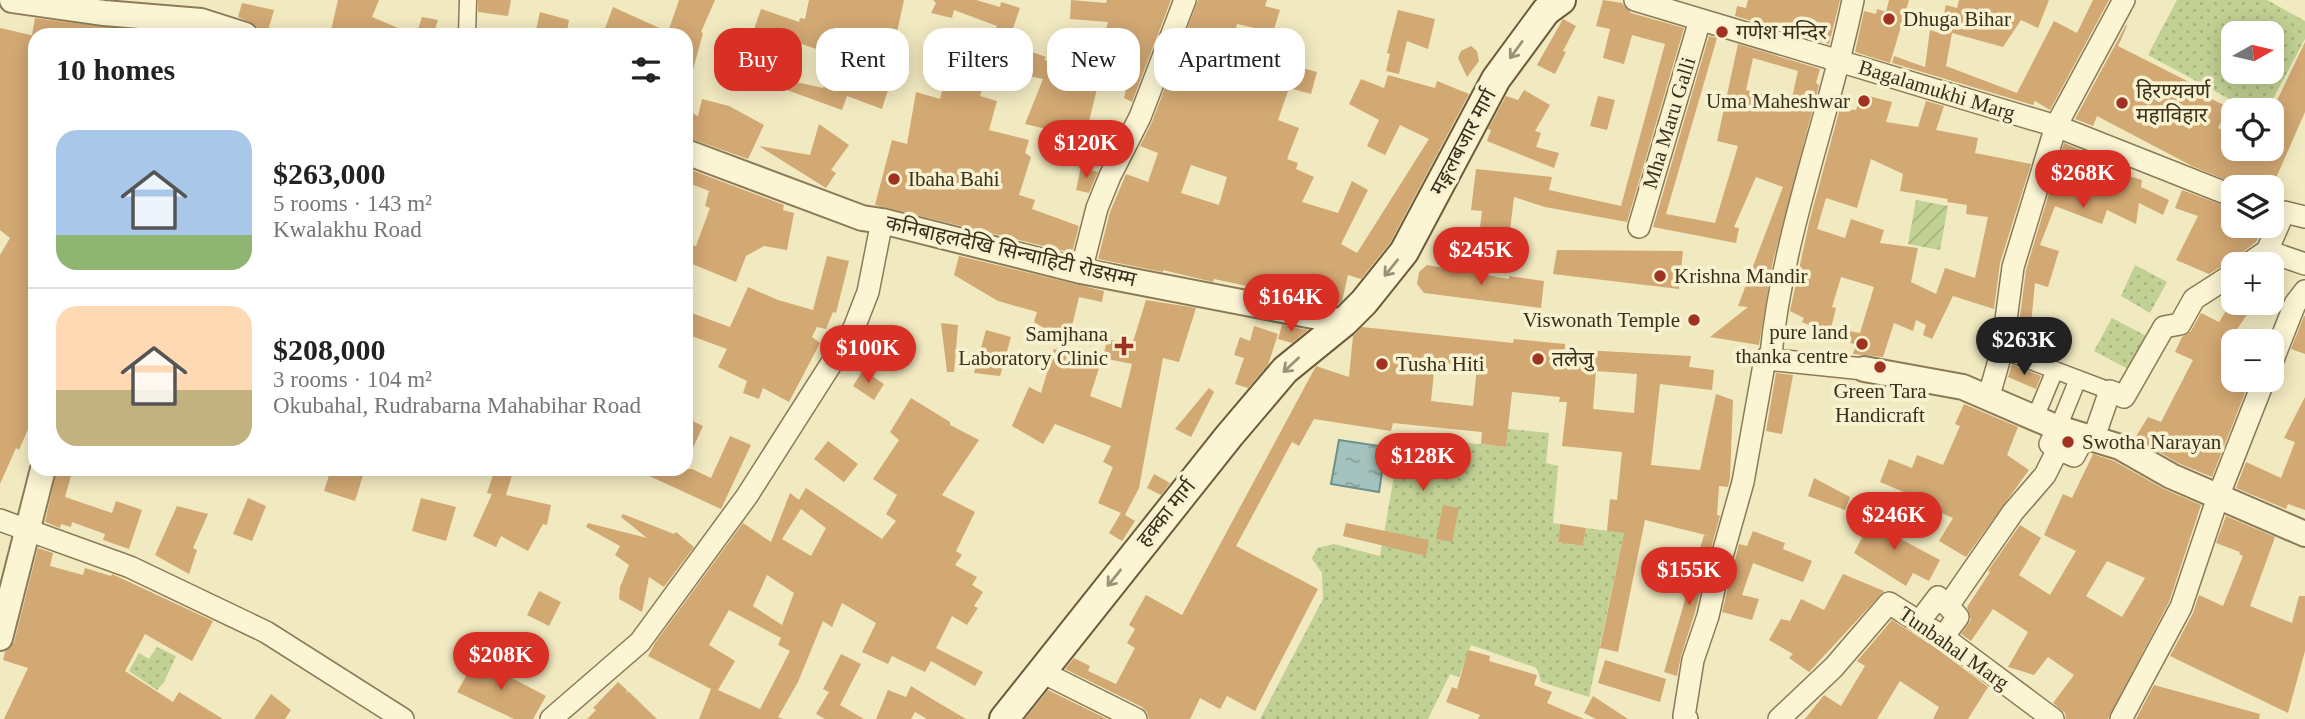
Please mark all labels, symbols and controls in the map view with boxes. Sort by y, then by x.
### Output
place label: Dhuga Bihar [1903,7,2011,31]
marker: Dhuga Bihar [1881,11,1897,27]
place label: गणेश मन्दिर [1736,20,1827,44]
north arrow [2221,21,2284,84]
map controls [2221,21,2284,392]
marker: गणेश मन्दिर [1714,24,1730,40]
chip: Buy [714,28,802,91]
chip: Rent [816,28,909,91]
chip: Filters [923,28,1033,91]
chip: New [1047,28,1140,91]
chip: Apartment [1154,28,1305,91]
one-way arrow [1509,41,1524,60]
icon: filters [627,51,665,89]
text: 10 homes [56,53,175,86]
street label: Mha Maru Galli [1638,54,1700,192]
street label: Bagalamukhi Marg [1856,55,2019,125]
place label: हिरण्यवर्ण महाविहार [2136,79,2211,127]
street label: मङ्गलबजार मार्ग [1425,84,1502,199]
place label: Uma Maheshwar [1706,89,1850,113]
marker: Uma Maheshwar [1856,93,1872,109]
marker: हिरण्यवर्ण महाविहार [2114,95,2130,111]
button: locate [2221,98,2284,161]
pin: $120K [1037,120,1135,180]
text: $120K [1054,130,1118,155]
pin: $268K [2034,150,2132,210]
text: $263,000 [273,157,386,190]
icon: home [112,158,196,242]
text: $268K [2051,160,2115,185]
place label: Ibaha Bahi [908,167,1000,191]
marker: Ibaha Bahi [886,171,902,187]
button: layers [2221,175,2284,238]
text: 5 rooms · 143 m² [273,191,432,216]
street label: कनिबाहलदेखि सिन्चाहिटी रोडसम्म [883,210,1139,292]
text: Kwalakhu Road [273,217,422,242]
pin: $245K [1432,228,1530,287]
text: $245K [1449,237,1513,262]
button: + [2221,252,2284,315]
one-way arrow [1383,259,1399,277]
place label: Krishna Mandir [1674,264,1808,288]
marker: Krishna Mandir [1652,268,1668,284]
pin: $164K [1242,274,1340,334]
text: $164K [1259,284,1323,309]
place label: Viswonath Temple [1523,308,1680,332]
marker: Viswonath Temple [1686,312,1702,328]
pin: $263K [1975,318,2073,377]
place label: pure land thanka centre [1735,320,1848,368]
place label: Samjhana Laboratory Clinic [958,322,1109,370]
pin: $100K [819,326,917,385]
text: $263K [1992,327,2056,352]
button: − [2221,329,2284,392]
text: $208,000 [273,333,386,366]
icon: home [112,334,196,418]
text: $100K [836,335,900,360]
marker: Samjhana Laboratory Clinic [1114,336,1134,356]
marker: pure land thanka centre [1854,336,1870,352]
place label: तलेजु [1552,347,1595,372]
marker: तलेजु [1530,351,1546,367]
place label: Tusha Hiti [1396,352,1485,376]
marker: Tusha Hiti [1374,356,1390,372]
one-way arrow [1283,357,1300,374]
marker: Green Tara Handicraft [1872,359,1888,375]
text: 3 rooms · 104 m² [273,367,432,392]
place label: Green Tara Handicraft [1833,379,1927,427]
text: Okubahal, Rudrabarna Mahabihar Road [273,393,641,418]
place label: Swotha Narayan [2082,430,2222,454]
pin: $128K [1374,434,1472,493]
marker: Swotha Narayan [2060,434,2076,450]
text: $128K [1391,443,1455,468]
street label: हक्का मार्ग [1132,474,1201,551]
pin: $246K [1845,492,1943,552]
text: $246K [1862,502,1926,527]
pin: $155K [1640,548,1738,607]
text: $155K [1657,557,1721,582]
one-way arrow [1107,568,1122,586]
street label: Tunbahal Marg [1894,601,2014,695]
pin: $208K [452,632,550,692]
text: $208K [469,642,533,667]

